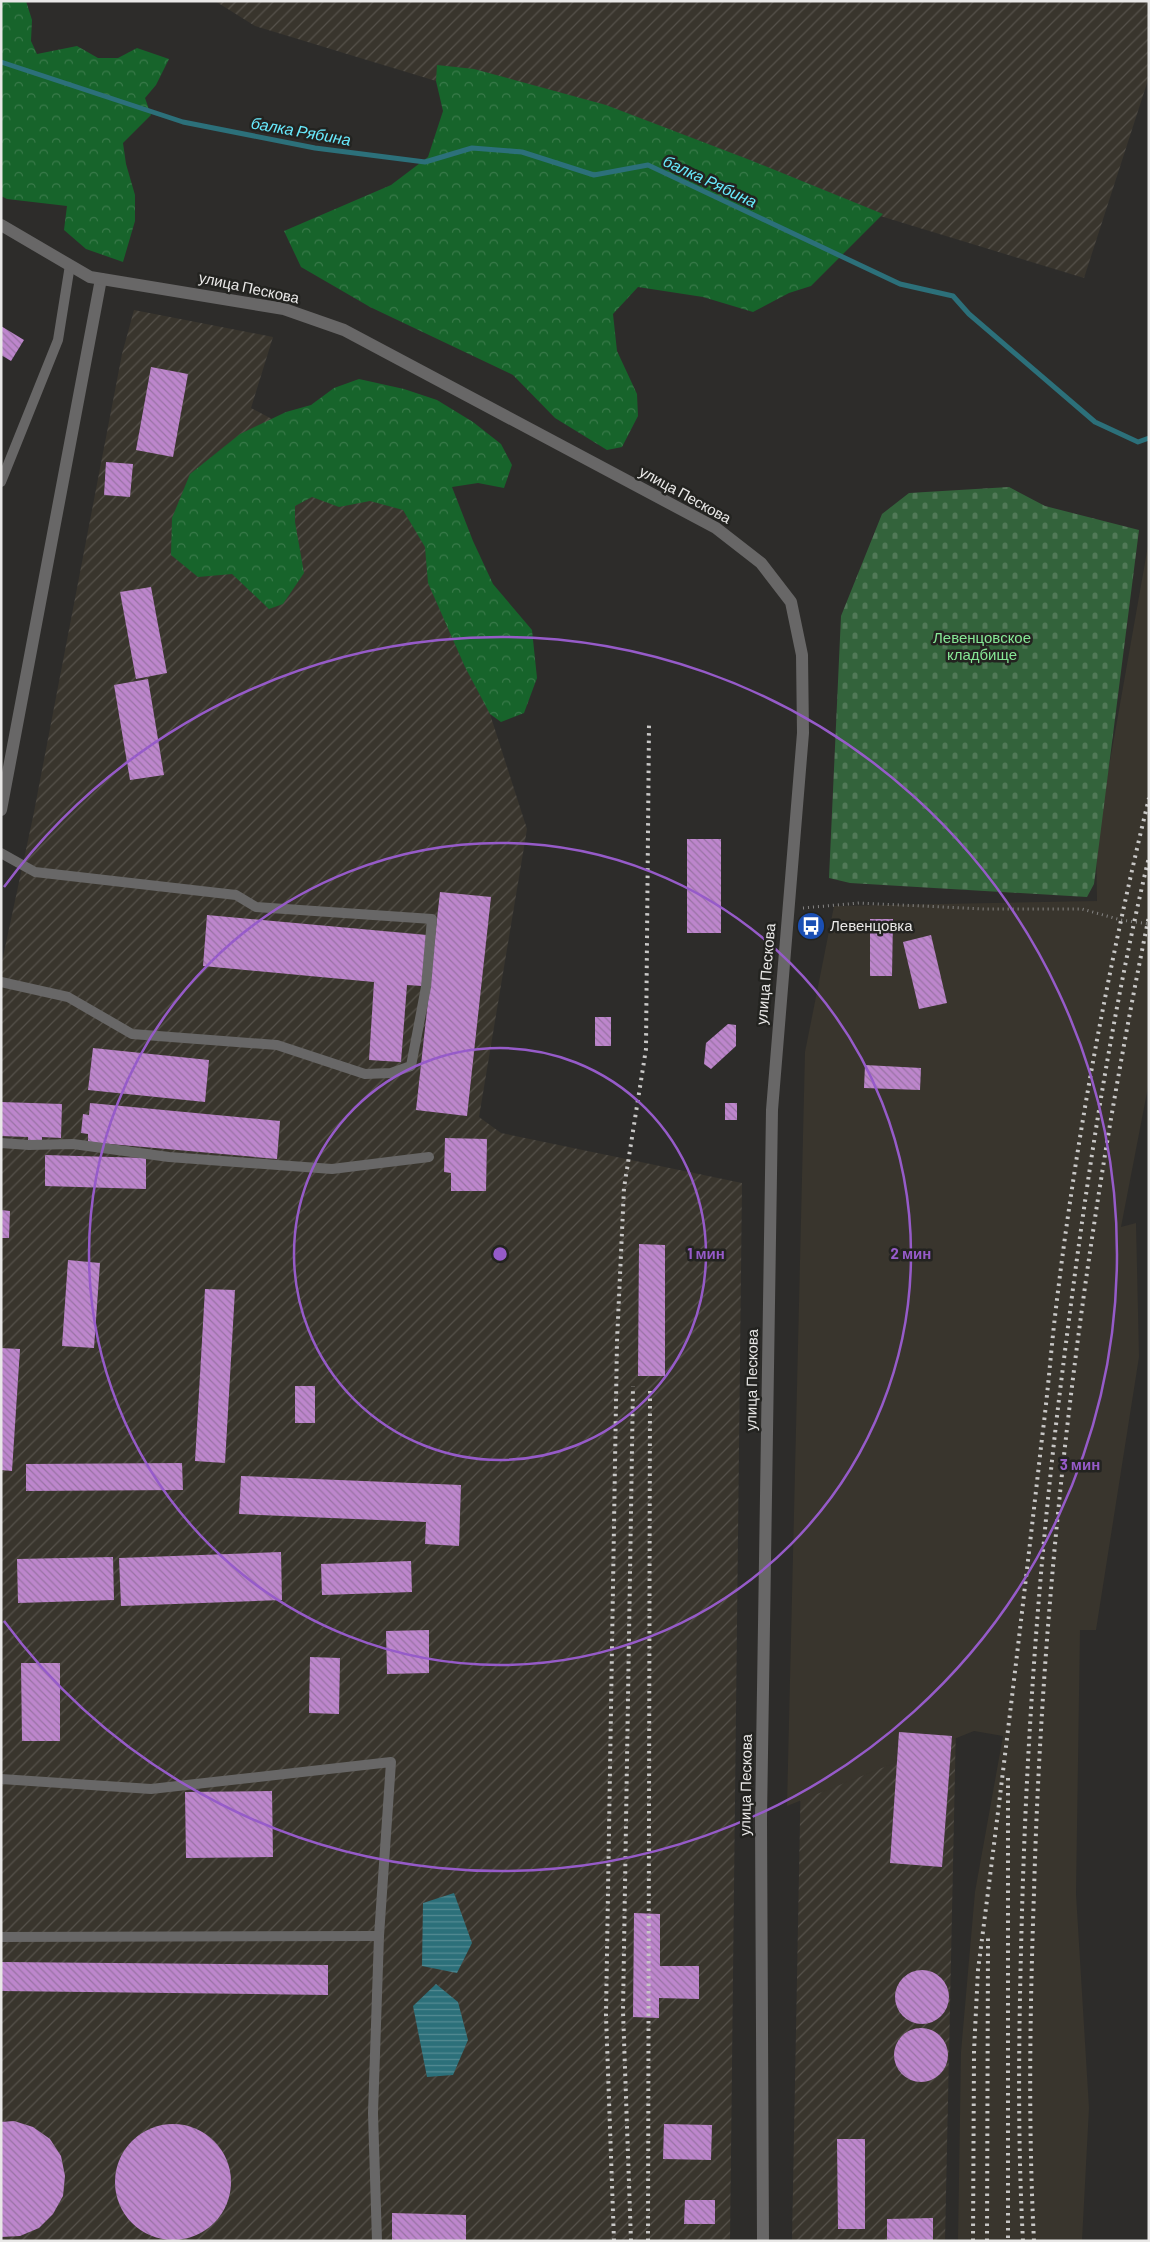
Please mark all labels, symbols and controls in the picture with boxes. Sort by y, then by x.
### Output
water label: балка Рябина [250,112,353,149]
water label: балка Рябина [660,151,760,211]
street label: улица Пескова [197,268,302,307]
street label: улица Пескова [636,462,735,527]
park label: Левенцовское кладбище [933,628,1031,663]
bus stop icon: Левенцовка [796,911,826,941]
place label: Левенцовка [830,916,913,934]
street label: улица Пескова [752,922,778,1026]
text: 1 мин [687,1244,725,1262]
text: 2 мин [891,1244,931,1262]
centre of rings [491,1245,509,1263]
street label: улица Пескова [741,1328,761,1431]
text: 3 мин [1060,1455,1100,1473]
street label: улица Пескова [735,1733,755,1836]

